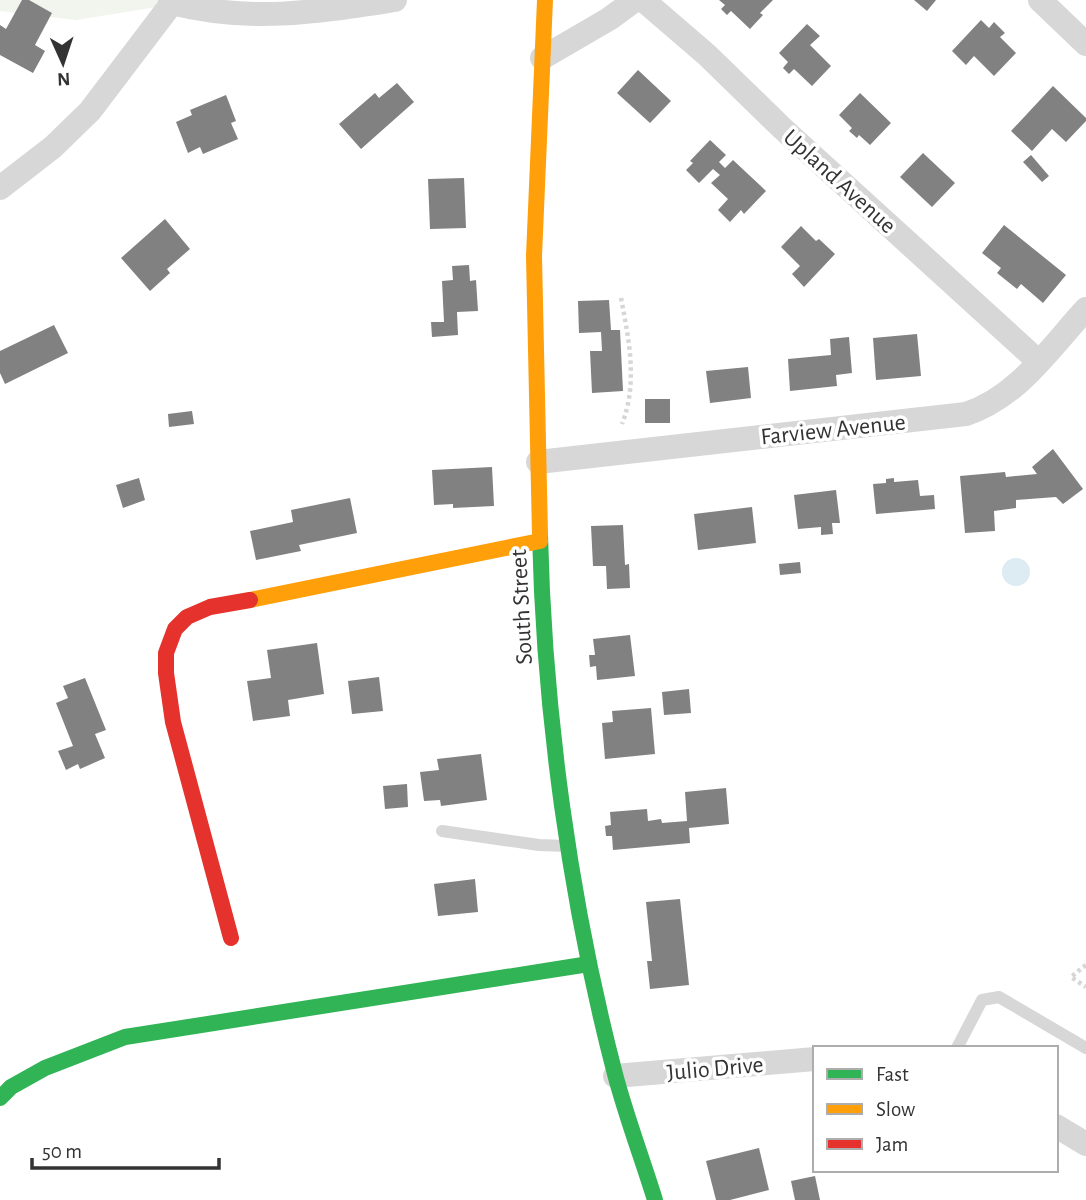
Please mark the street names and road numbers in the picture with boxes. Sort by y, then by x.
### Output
street label: Upland Avenue [778,125,900,238]
street label: Farview Avenue [759,410,907,450]
street label: South Street [507,548,537,665]
street label: Julio Drive [666,1053,764,1085]

